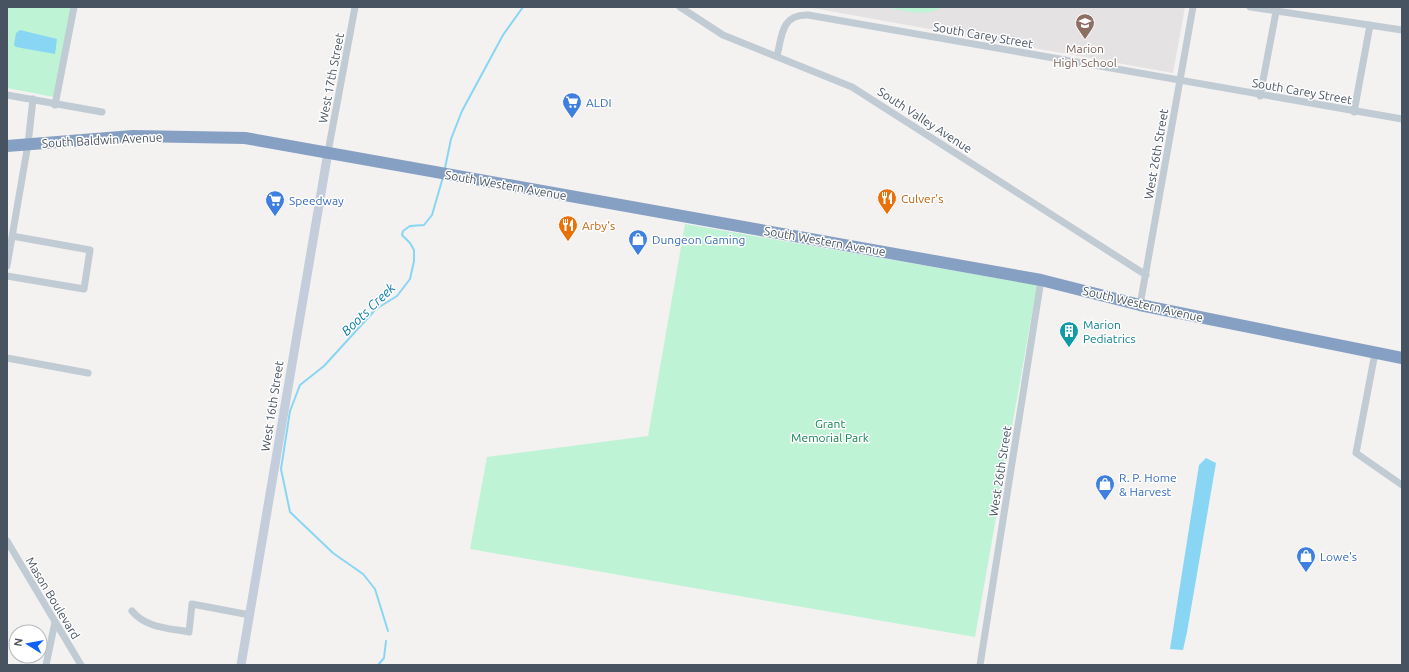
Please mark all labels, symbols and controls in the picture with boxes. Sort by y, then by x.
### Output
school or university icon: Marion High School [1074,12,1096,40]
street label: South Carey Street [932,20,1034,50]
street label: West 17th Street [316,32,346,124]
place label: Marion High School [1053,42,1117,69]
street label: South Carey Street [1251,76,1353,106]
street label: South Valley Avenue [875,85,975,155]
supermarket icon: ALDI [561,91,583,119]
place label: ALDI [586,96,611,109]
street label: West 26th Street [1142,108,1170,200]
street label: South Baldwin Avenue [41,130,163,150]
street label: South Western Avenue [444,168,568,202]
restaurant icon: Culver's [876,187,898,215]
supermarket icon: Speedway [264,189,286,217]
place label: Culver's [901,192,943,205]
place label: Speedway [289,194,344,207]
restaurant icon: Arby's [557,214,579,242]
place label: Arby's [582,219,615,232]
street label: South Western Avenue [763,224,887,258]
shop icon: Dungeon Gaming [627,228,649,256]
place label: Dungeon Gaming [652,233,745,246]
water label: Boots Creek [338,280,398,338]
street label: South Western Avenue [1082,284,1204,324]
place label: Marion Pediatrics [1083,318,1136,345]
building icon: Marion Pediatrics [1058,320,1080,348]
street label: West 16th Street [258,359,286,452]
park label: Grant Memorial Park [791,417,869,444]
street label: West 26th Street [986,424,1014,517]
place label: R. P. Home & Harvest [1119,471,1177,498]
shop icon: R. P. Home & Harvest [1094,473,1116,501]
shop icon: Lowe's [1295,545,1317,573]
place label: Lowe's [1320,550,1357,563]
street label: Mason Boulevard [23,555,83,641]
north arrow [8,624,48,664]
text: N [12,637,25,647]

